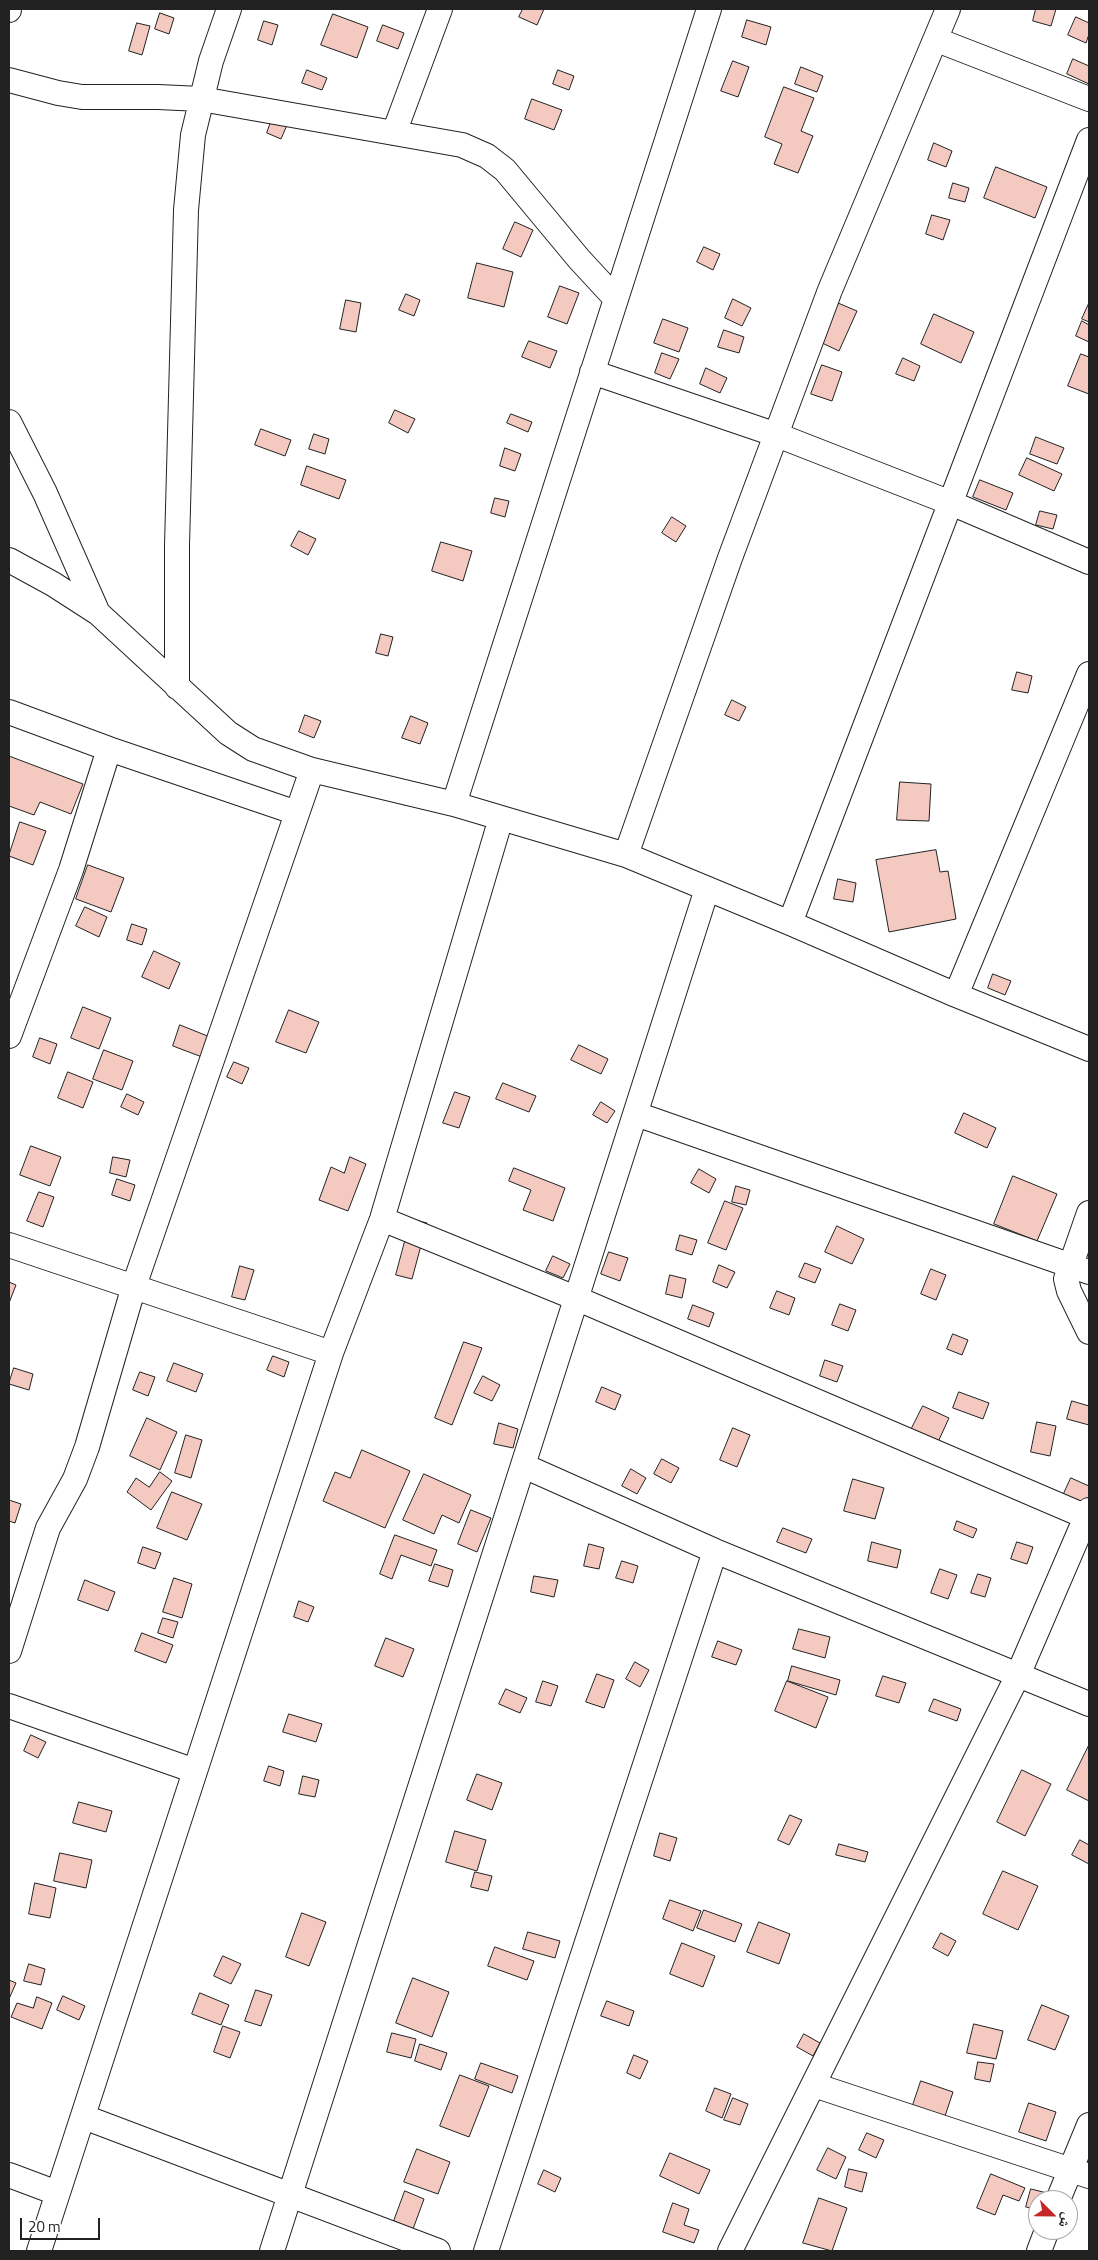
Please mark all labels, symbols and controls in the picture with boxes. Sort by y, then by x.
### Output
north arrow [1028,2190,1078,2240]
scale bar [22,2208,102,2240]
text: ش [1054,2210,1079,2232]
text: 20 m [28,2215,61,2238]

